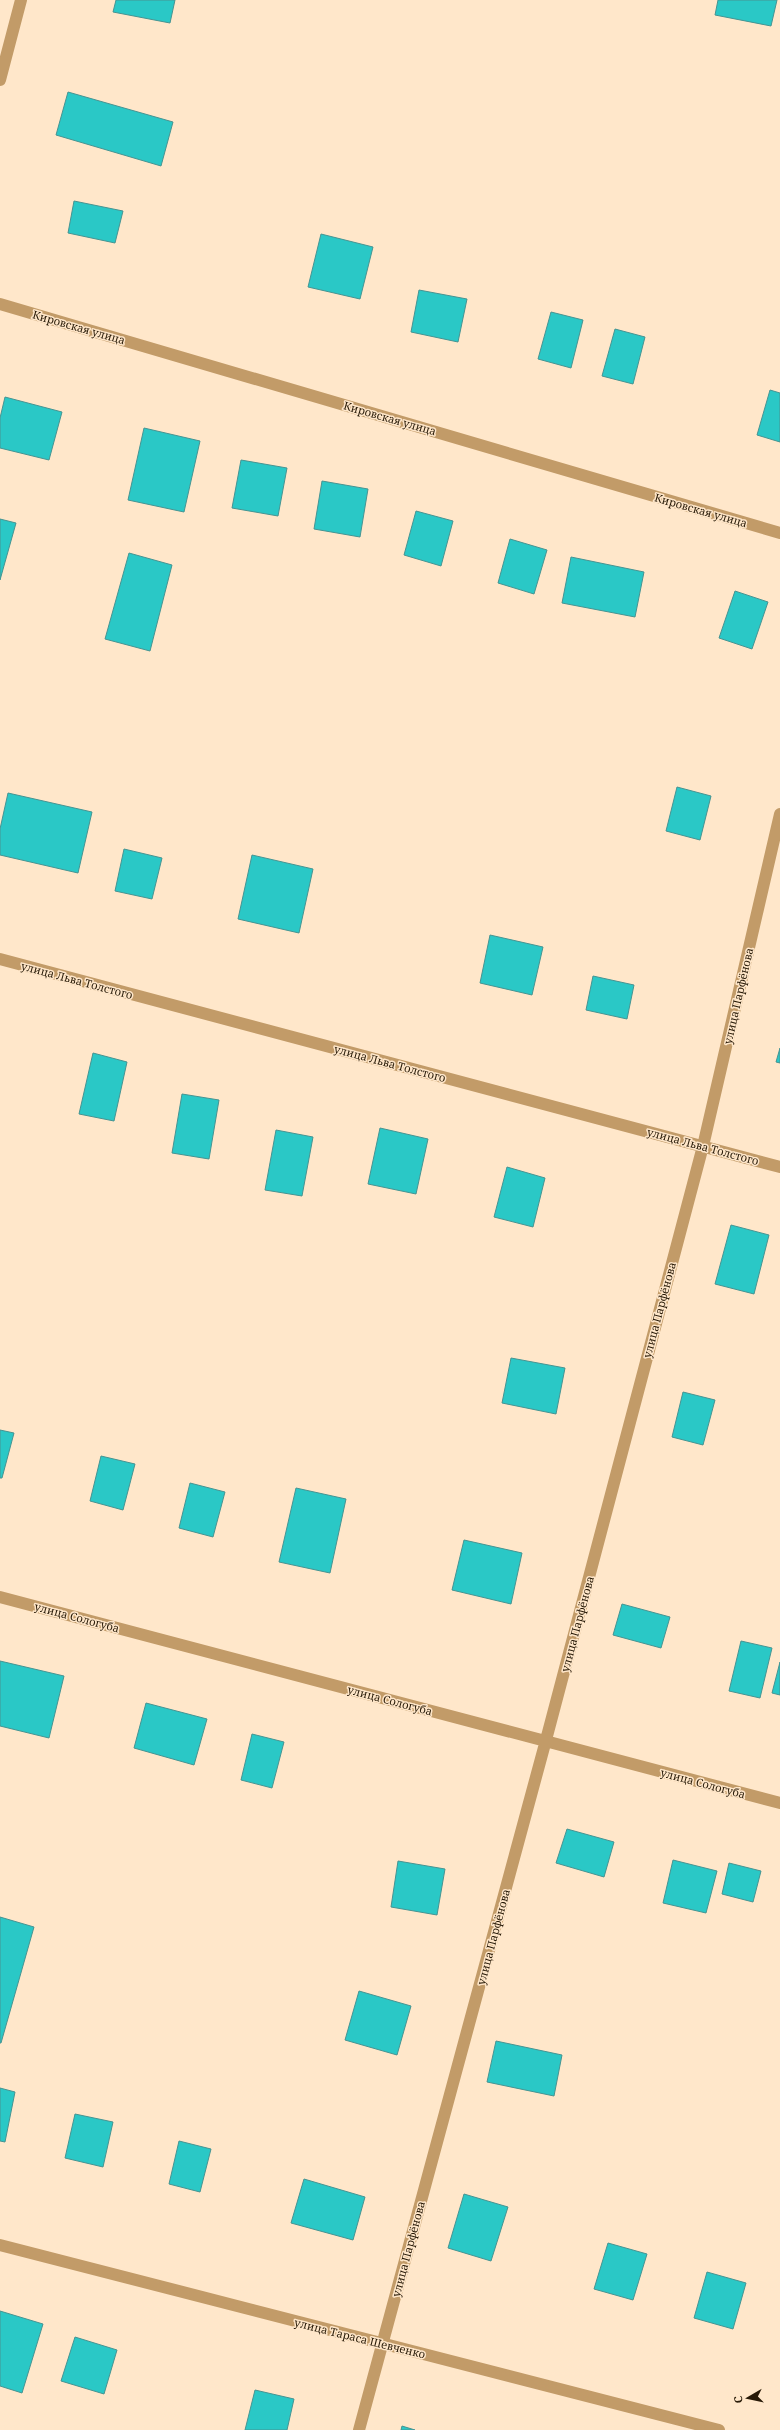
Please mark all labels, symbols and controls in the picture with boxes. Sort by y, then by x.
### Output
street label: Кировская улица [31,307,127,347]
street label: Кировская улица [342,398,438,438]
street label: Кировская улица [653,490,749,530]
street label: улица Парфёнова [720,946,756,1046]
street label: улица Льва Толстого [19,958,135,1002]
street label: улица Льва Толстого [332,1041,448,1085]
street label: улица Льва Толстого [645,1124,761,1168]
street label: улица Парфёнова [639,1260,679,1360]
street label: улица Парфёнова [557,1574,597,1674]
street label: улица Сологуба [33,1598,121,1636]
street label: улица Сологуба [346,1681,434,1719]
street label: улица Сологуба [659,1764,747,1802]
street label: улица Парфёнова [473,1887,513,1987]
street label: улица Парфёнова [388,2199,428,2299]
street label: улица Тараса Шевченко [293,2314,427,2362]
north arrow [728,2378,768,2418]
text: С [730,2395,746,2404]

